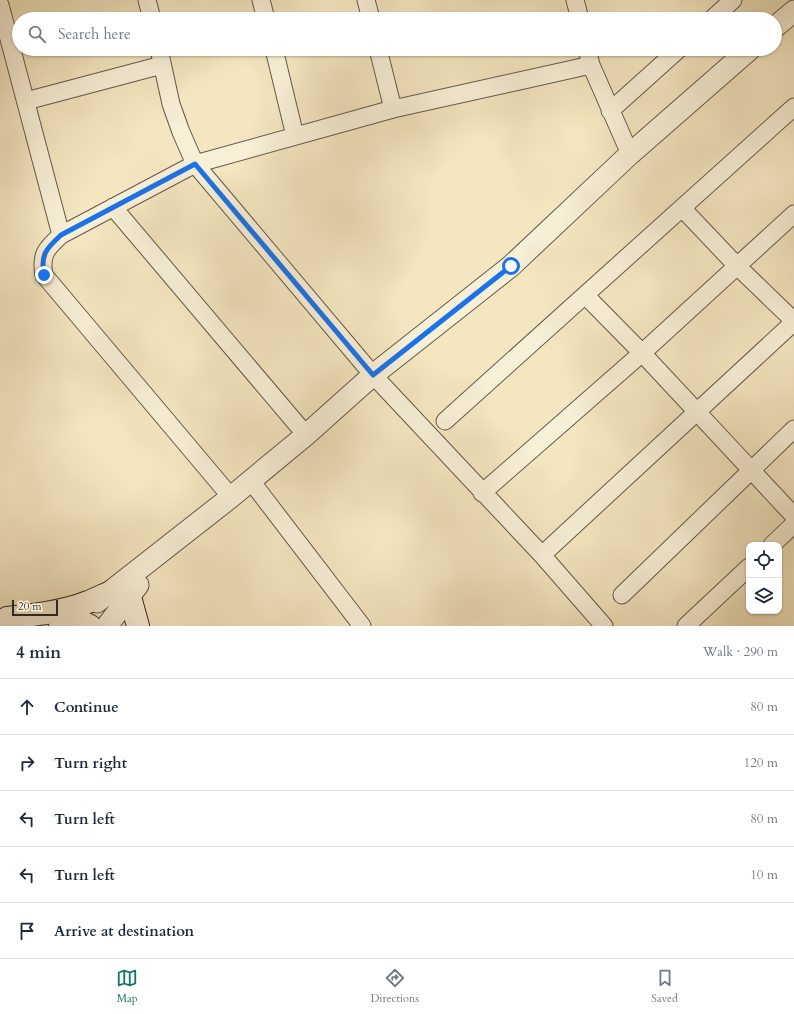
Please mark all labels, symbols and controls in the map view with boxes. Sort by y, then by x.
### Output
search box [12,12,782,56]
icon: search [26,23,48,45]
text: Search here [58,24,131,44]
route start [502,257,520,275]
route end [35,266,53,284]
map controls [746,542,782,614]
button: locate [746,542,782,578]
button: layers [746,578,782,614]
scale bar [12,598,58,617]
text: 20 m [18,599,42,614]
text: 4 min [16,641,61,664]
text: Walk · 290 m [703,643,778,661]
icon: ahead [16,696,38,718]
text: Continue [54,697,119,717]
text: 80 m [750,698,778,716]
icon: right [16,752,38,774]
text: Turn right [54,753,127,773]
text: 120 m [744,754,778,772]
icon: left [16,808,38,830]
text: Turn left [54,809,115,829]
text: 80 m [750,810,778,828]
icon: left [16,864,38,886]
text: Turn left [54,865,115,885]
text: 10 m [750,866,778,884]
icon: arrive [16,920,38,942]
text: Arrive at destination [54,921,194,941]
tab: Map [116,967,138,1006]
tab: Directions [370,967,419,1006]
tab: Saved [651,967,678,1006]

